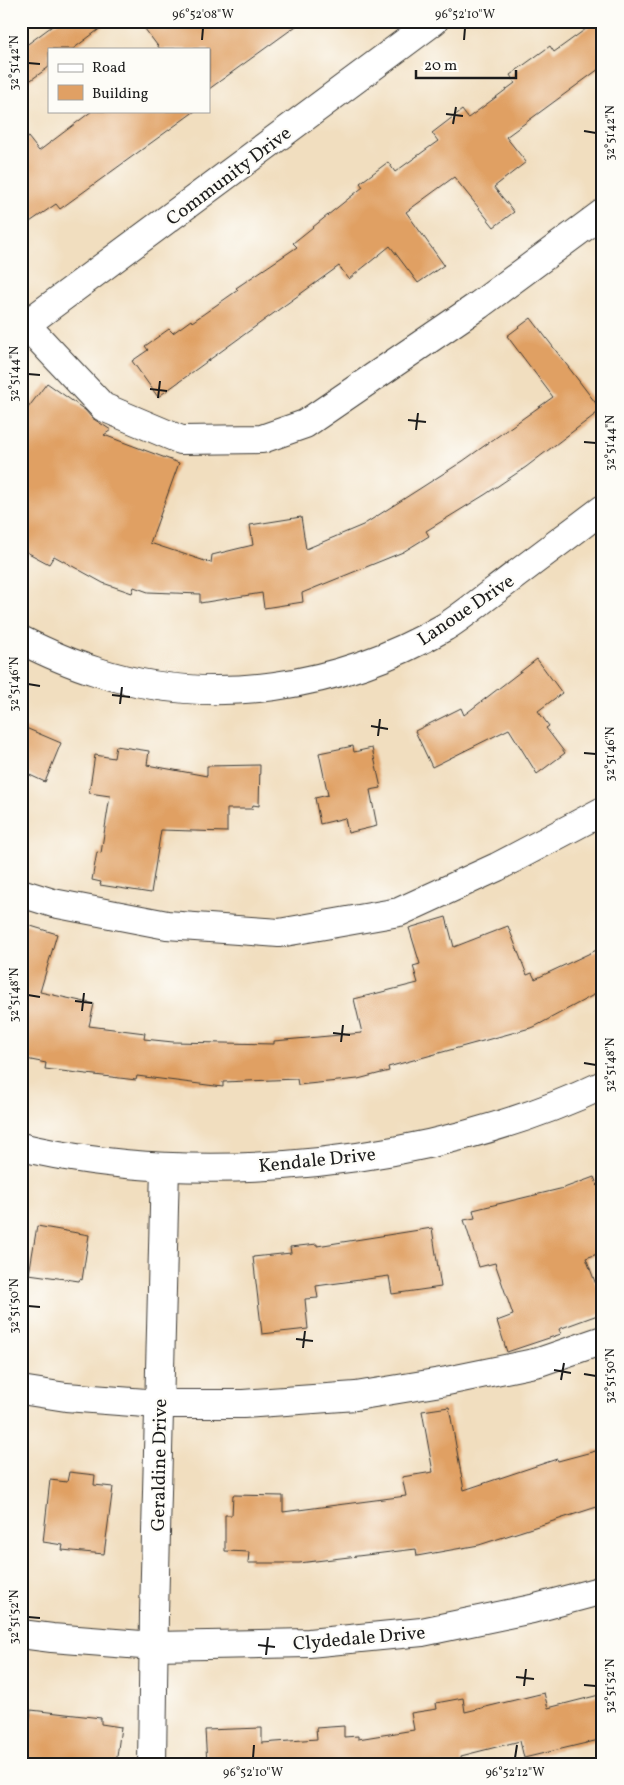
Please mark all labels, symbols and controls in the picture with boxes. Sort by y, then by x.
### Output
text: 96°52'08"W [172,7,234,23]
text: 96°52'10"W [435,7,495,23]
text: 32°51'42"N [7,35,23,91]
legend [48,48,210,112]
scale bar [416,48,516,80]
text: 20 m [424,56,457,77]
text: Road [92,58,126,79]
text: Building [92,84,149,105]
text: 32°51'42"N [603,105,619,161]
street label: Community Drive [161,121,297,232]
text: 32°51'44"N [7,346,23,402]
text: 32°51'44"N [603,415,619,471]
street label: Lanoue Drive [413,569,520,653]
text: 32°51'46"N [7,656,23,711]
text: 32°51'46"N [603,726,619,781]
text: 32°51'48"N [7,968,23,1022]
text: 32°51'48"N [603,1038,619,1092]
street label: Kendale Drive [257,1142,377,1180]
text: 32°51'50"N [7,1278,23,1334]
text: 32°51'50"N [603,1348,619,1404]
street label: Geraldine Drive [146,1398,174,1532]
text: 32°51'52"N [7,1590,23,1644]
street label: Clydedale Drive [292,1620,427,1658]
text: 32°51'52"N [603,1659,619,1713]
text: 96°52'10"W [223,1765,283,1781]
text: 96°52'12"W [485,1765,545,1781]

